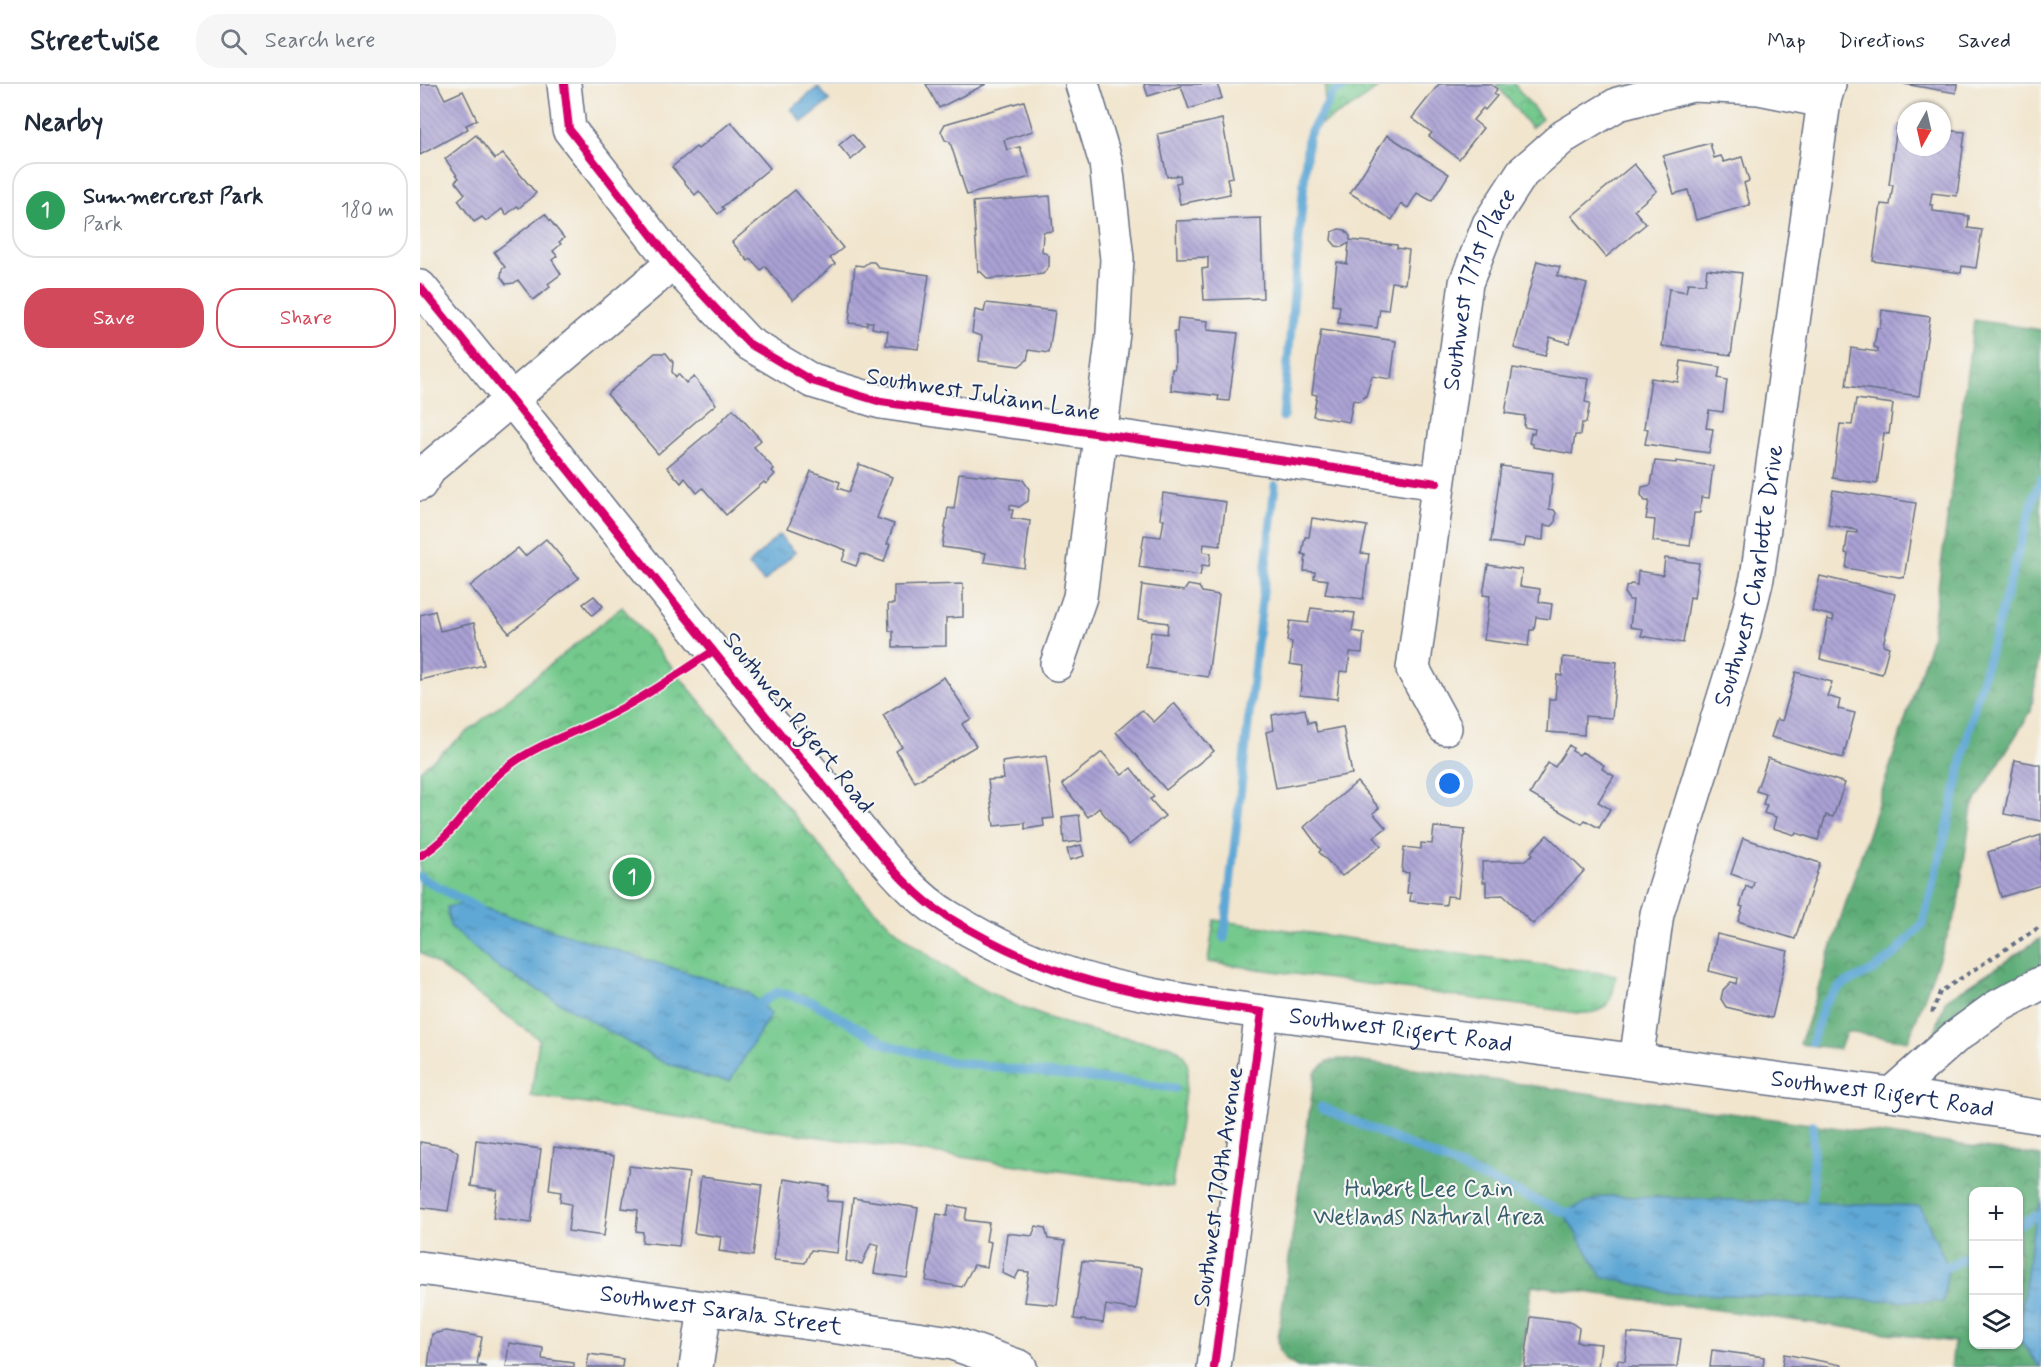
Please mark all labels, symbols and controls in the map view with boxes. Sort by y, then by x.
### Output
search box [196,14,616,68]
text: Streetwise [30,23,160,60]
icon: search [217,25,250,58]
text: Search here [265,27,375,55]
text: Map [1767,27,1806,55]
text: Directions [1839,27,1925,55]
text: Saved [1958,27,2011,55]
north arrow [1897,102,1951,156]
text: Nearby [24,106,103,140]
street label: Southwest 171st Place [1436,182,1524,393]
text: Summercrest Park [83,183,263,211]
text: 1 [41,197,50,224]
text: 180 m [341,197,394,224]
text: Park [83,211,123,238]
button: Save [24,288,204,348]
button: Share [216,288,396,348]
street label: Southwest Juliann Lane [864,361,1102,429]
street label: Southwest Charlotte Drive [1707,443,1791,710]
street label: Southwest Rigert Road [713,626,881,822]
your location [1435,769,1464,798]
pin: 1 [612,854,652,900]
street label: Southwest Rigert Road [1287,1000,1514,1060]
street label: Southwest Rigert Road [1769,1063,1996,1125]
street label: Southwest 170th Avenue [1187,1064,1251,1309]
park label: Hubert Lee Cain Wetlands Natural Area [1313,1174,1545,1233]
map controls [1969,1187,2023,1349]
button: + [1969,1187,2023,1241]
button: − [1969,1241,2023,1295]
street label: Southwest Sarala Street [598,1278,844,1343]
button: layers [1969,1295,2023,1349]

